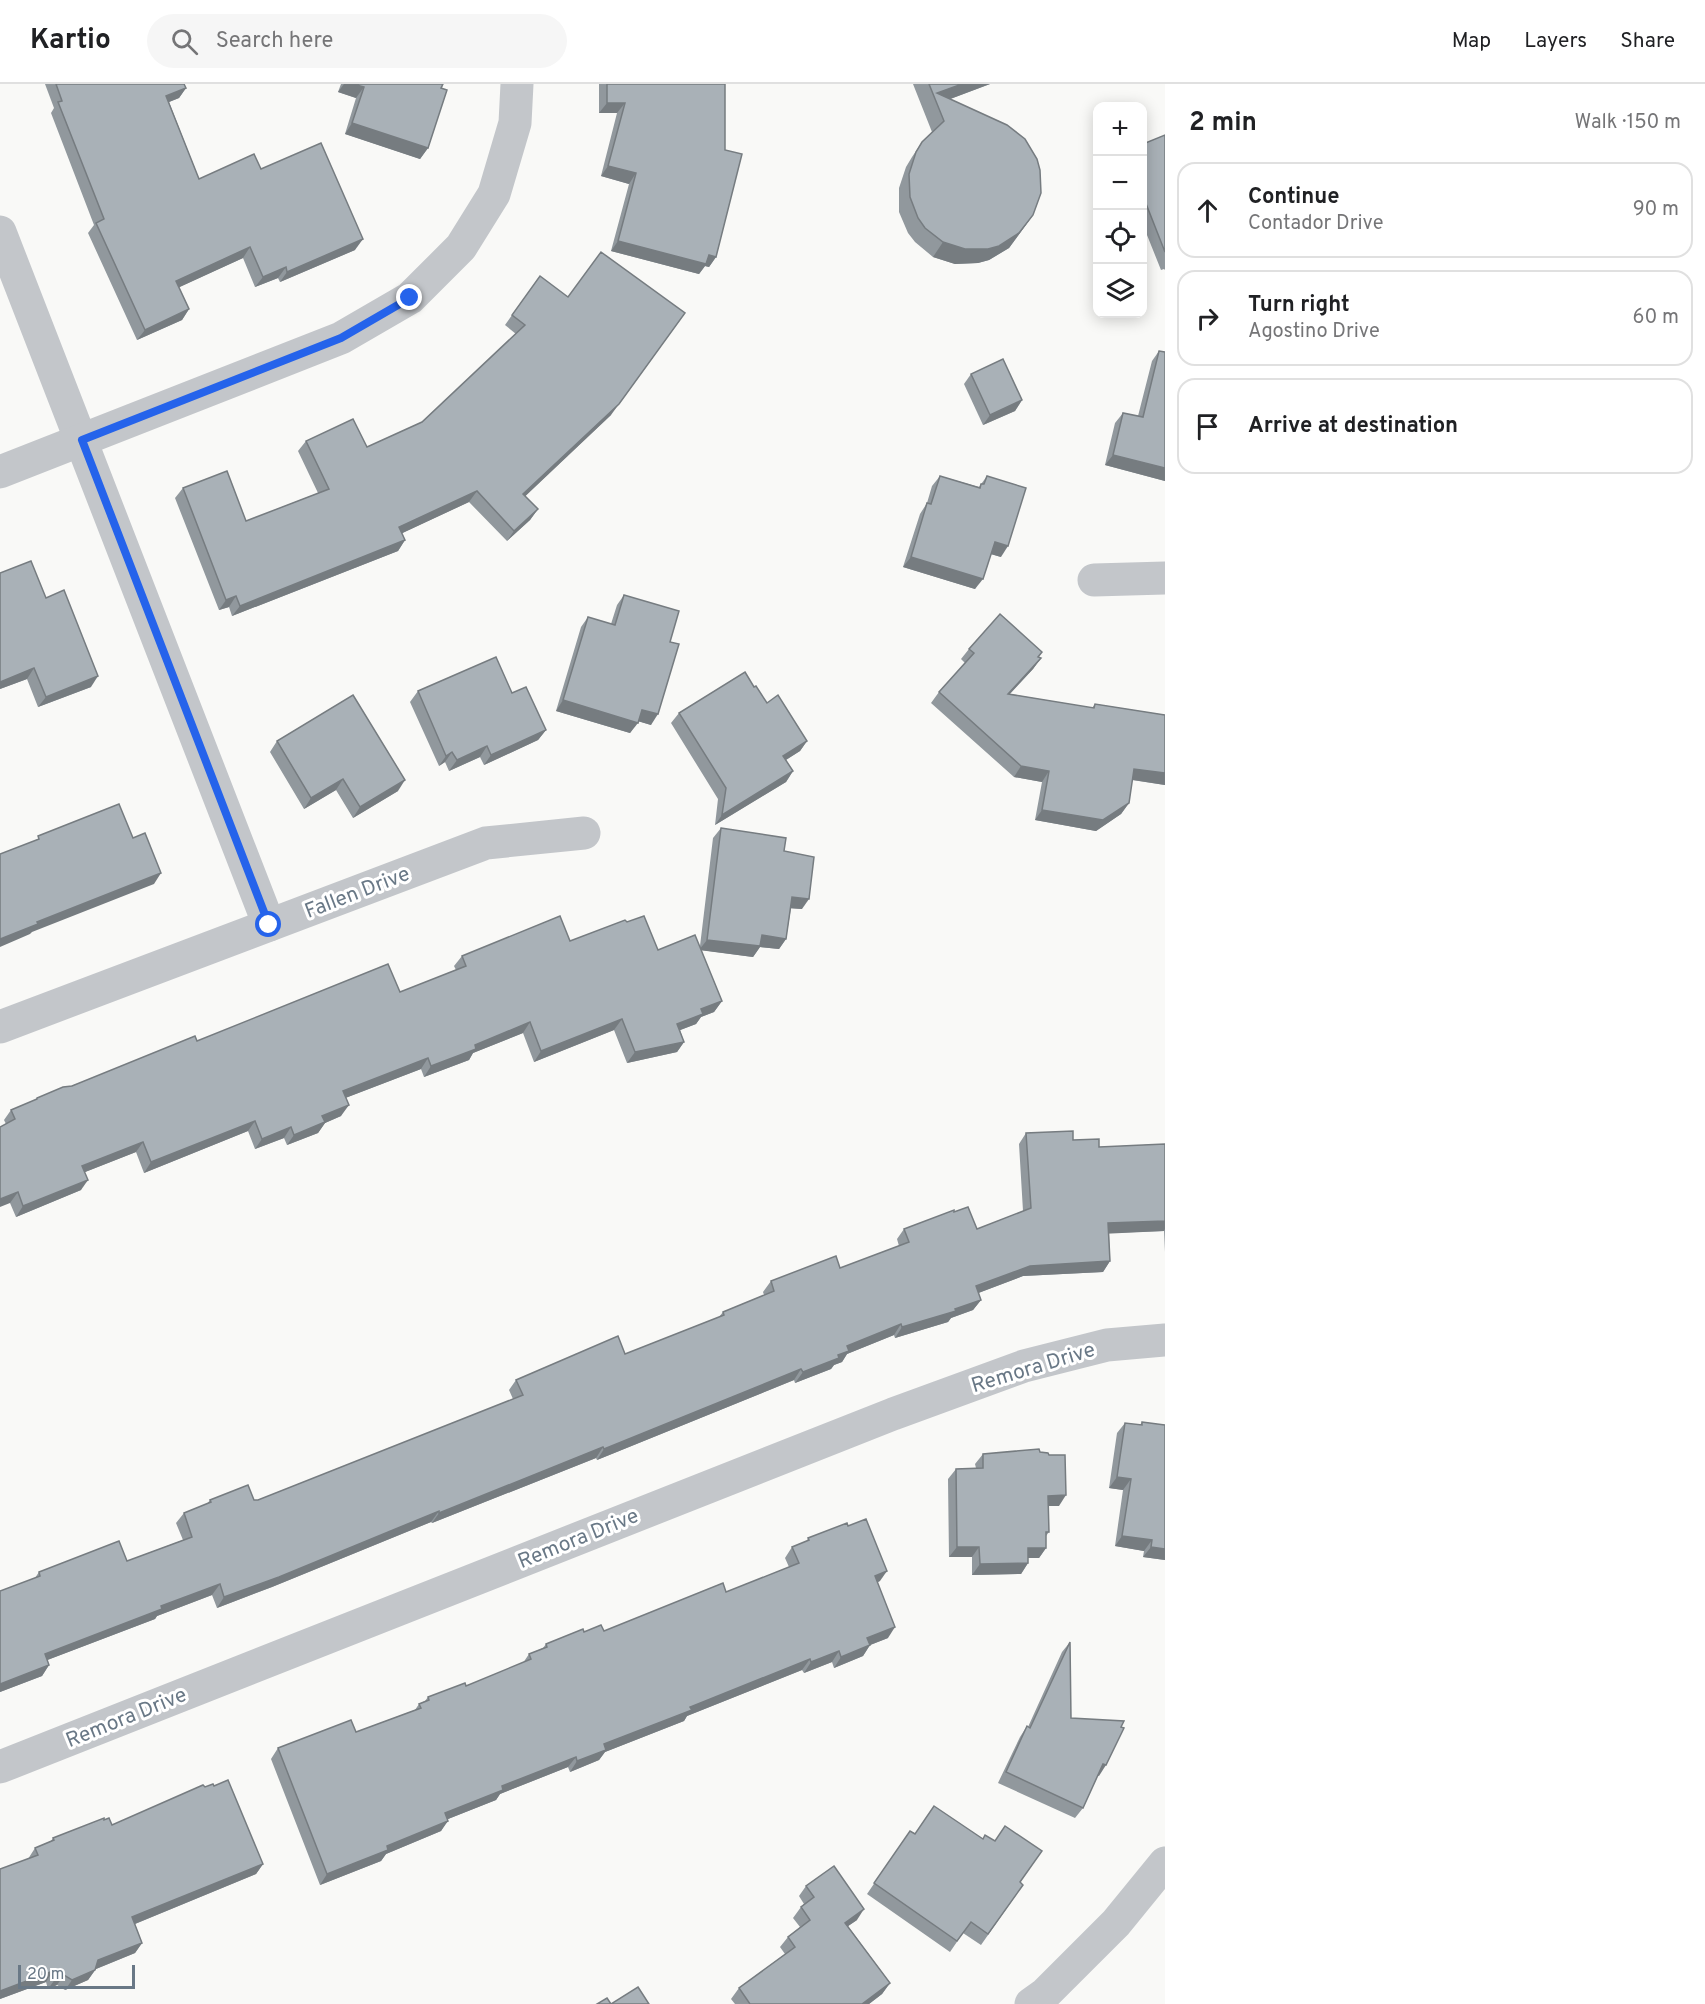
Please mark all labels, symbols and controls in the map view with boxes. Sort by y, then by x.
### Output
search box [147,14,567,68]
text: Kartio [30,23,111,59]
icon: search [168,25,201,58]
text: Search here [216,28,333,55]
text: Map [1452,28,1491,55]
text: Layers [1524,28,1587,55]
text: Share [1620,28,1675,55]
map controls [1093,102,1147,318]
button: + [1093,102,1147,156]
text: 2 min [1189,107,1257,140]
text: Walk · 150 m [1575,110,1681,136]
button: − [1093,156,1147,210]
text: Continue [1248,184,1339,211]
icon: ahead [1191,194,1224,227]
text: 90 m [1633,197,1679,223]
button: locate [1093,210,1147,264]
text: Contador Drive [1248,211,1383,237]
button: layers [1093,264,1147,318]
route end [396,284,422,310]
text: Turn right [1248,292,1350,319]
icon: right [1191,302,1224,335]
text: 60 m [1633,305,1679,331]
text: Agostino Drive [1248,319,1380,345]
icon: arrive [1191,410,1224,443]
text: Arrive at destination [1248,413,1458,440]
street label: Fallen Drive [301,861,414,926]
route start [255,911,281,937]
street label: Remora Drive [968,1337,1099,1400]
street label: Remora Drive [514,1503,643,1576]
street label: Remora Drive [62,1682,191,1755]
scale bar [18,1962,135,1990]
text: 20 m [27,1965,64,1985]

